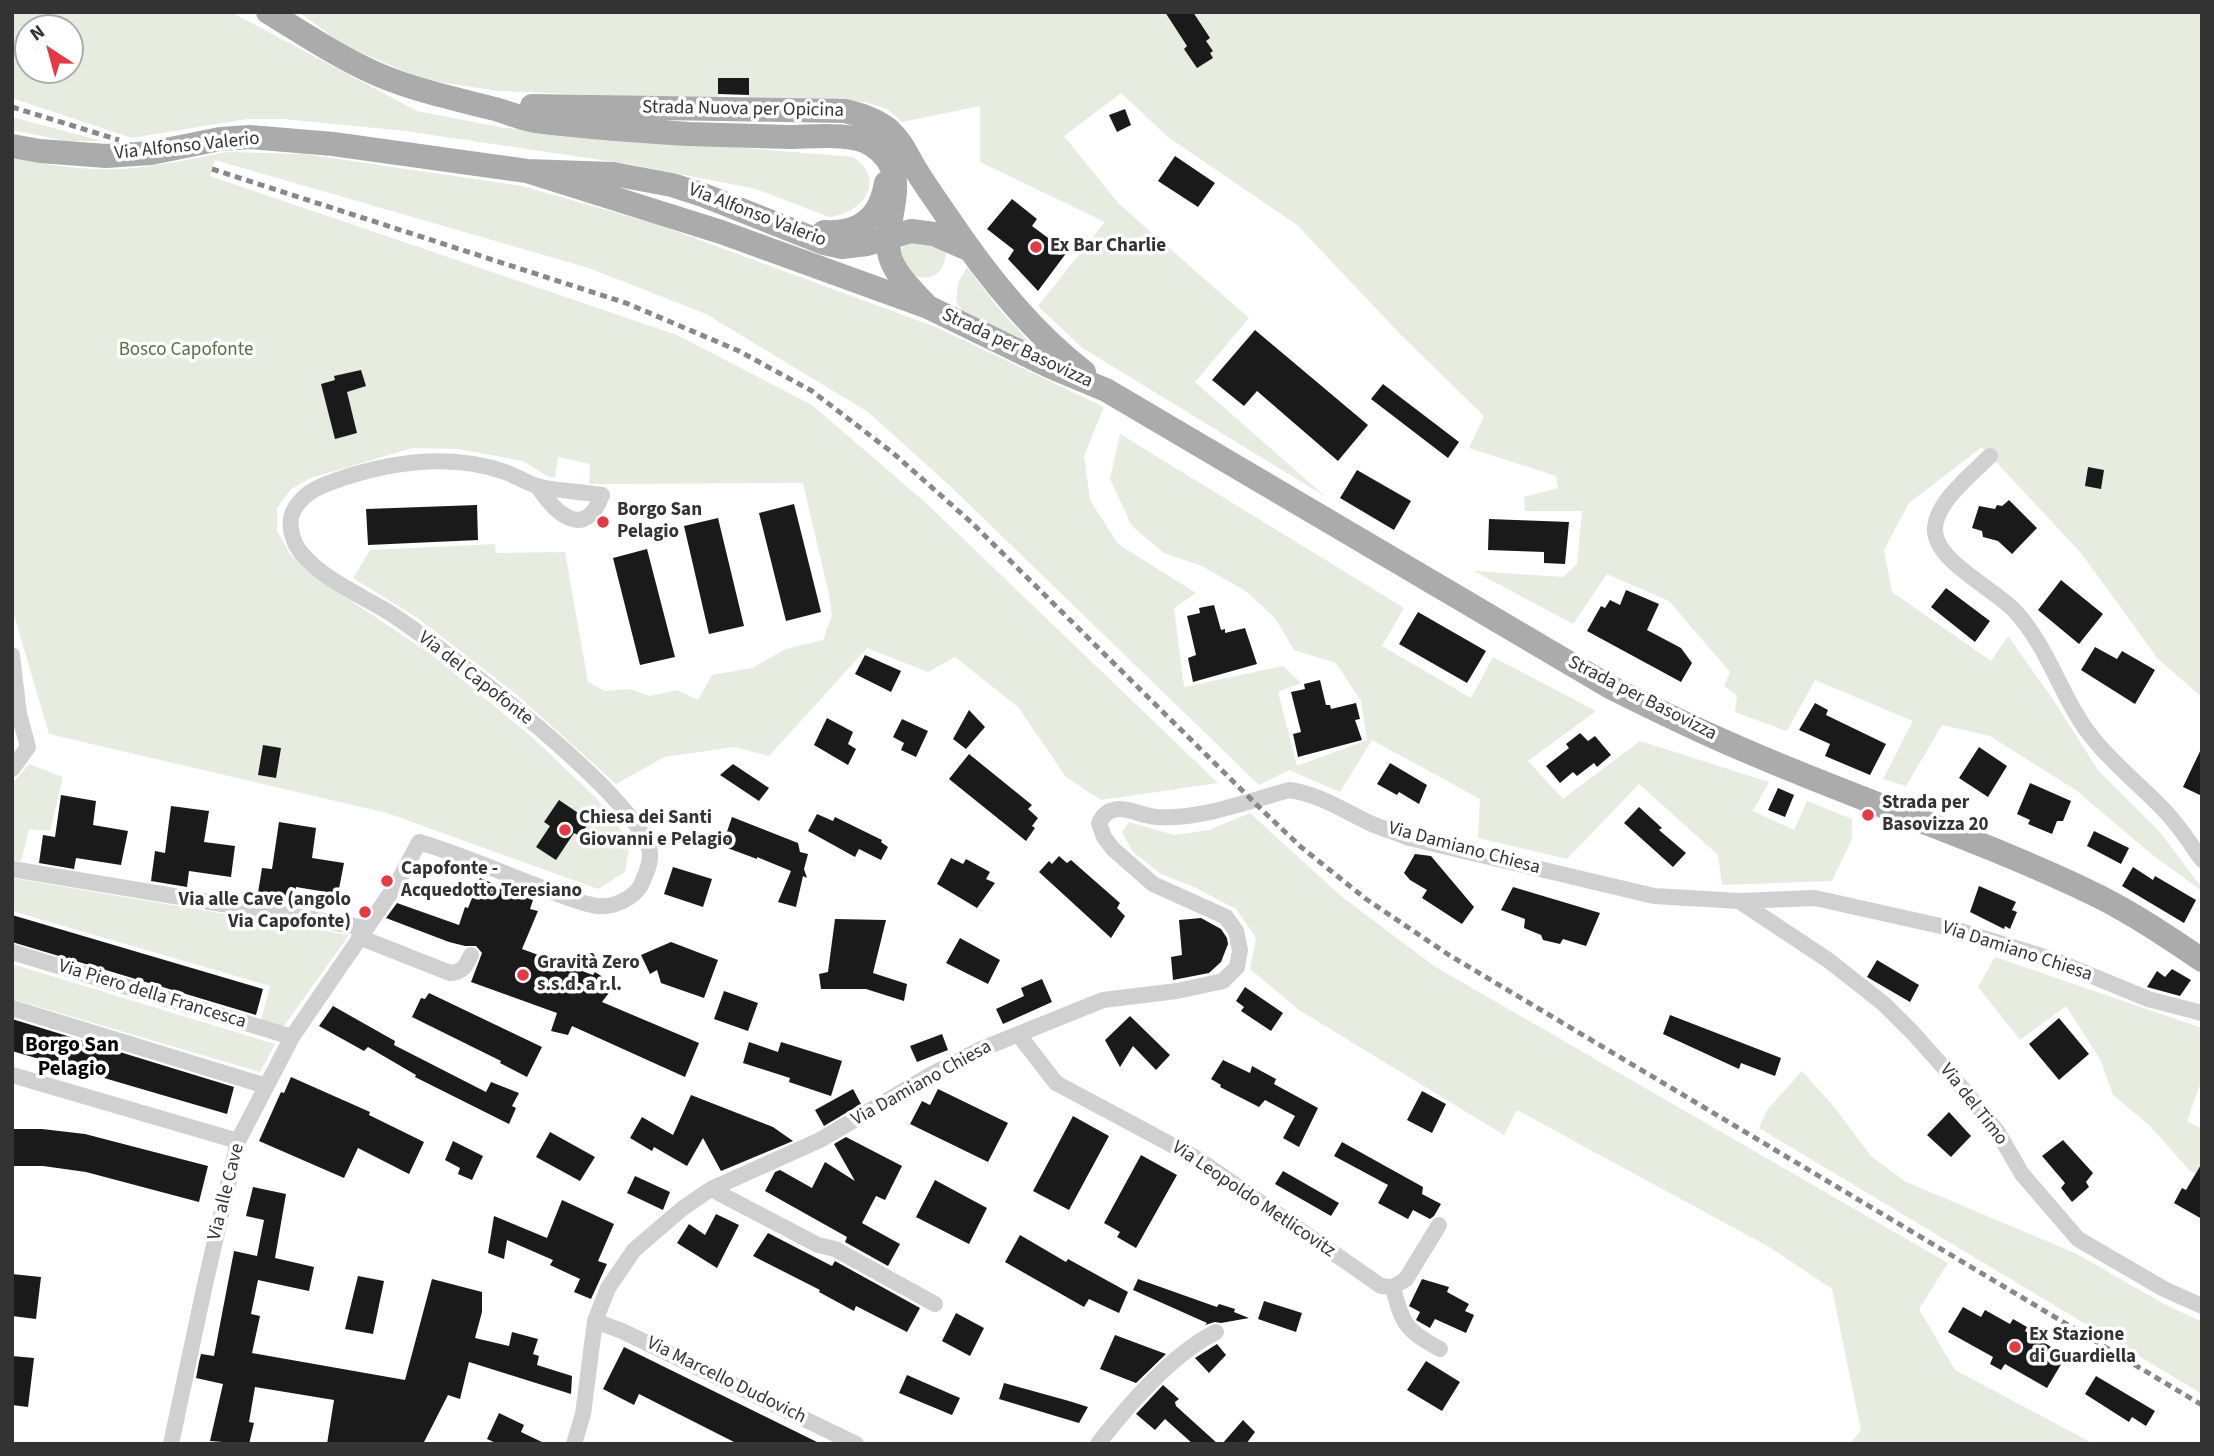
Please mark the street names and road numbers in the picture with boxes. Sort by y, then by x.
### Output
street label: Strada Nuova per Opicina [642,97,844,123]
street label: Via Alfonso Valerio [113,128,261,166]
street label: Via Alfonso Valerio [685,179,829,253]
street label: Strada per Basovizza [938,304,1096,394]
street label: Via del Capofonte [413,627,537,731]
street label: Strada per Basovizza [1564,652,1720,746]
street label: Via Damiano Chiesa [1386,818,1542,880]
street label: Via Damiano Chiesa [1939,917,2095,987]
street label: Via Piero della Francesca [55,956,249,1034]
street label: Via Damiano Chiesa [848,1036,996,1132]
street label: Via del Timo [1934,1060,2012,1150]
street label: Via Leopoldo Metlicovitz [1167,1137,1339,1263]
street label: Via alle Cave [204,1141,250,1243]
street label: Via Marcello Dudovich [643,1333,809,1429]

